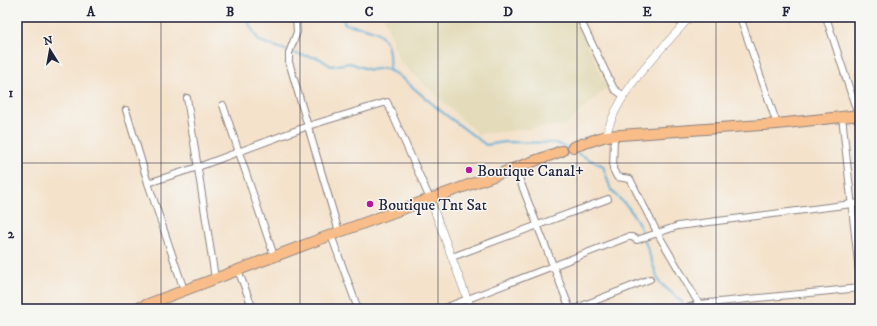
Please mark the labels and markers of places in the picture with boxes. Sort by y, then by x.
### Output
place label: Boutique Canal+ [477,161,584,181]
marker: Boutique Canal+ [464,165,474,175]
place label: Boutique Tnt Sat [378,195,487,215]
marker: Boutique Tnt Sat [365,199,375,209]

